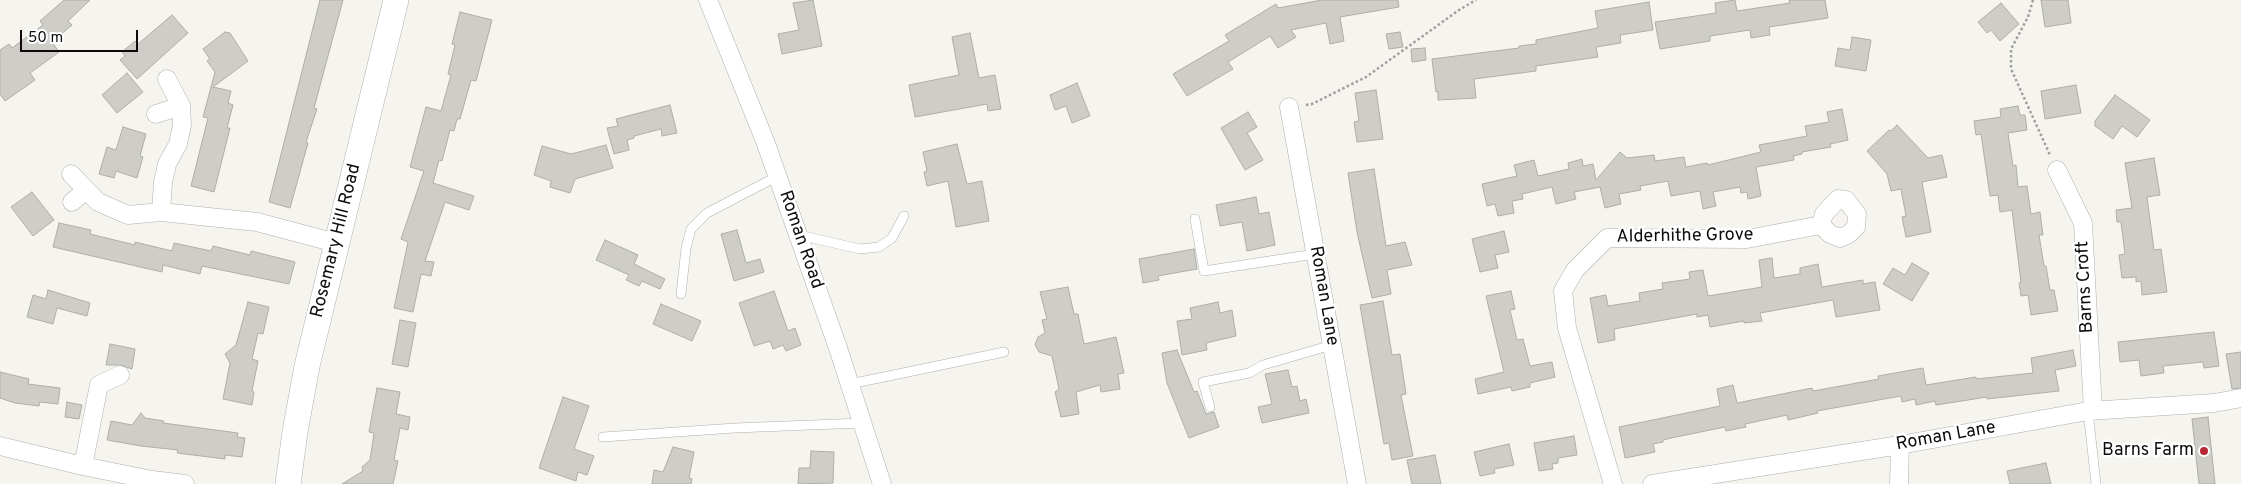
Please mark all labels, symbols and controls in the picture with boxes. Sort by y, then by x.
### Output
scale bar [22,20,140,52]
text: 50 m [28,29,63,48]
street label: Rosemary Hill Road [307,162,367,320]
street label: Roman Road [773,188,827,292]
street label: Alderhithe Grove [1616,225,1754,249]
street label: Barns Croft [2073,240,2099,334]
street label: Roman Lane [1304,245,1342,347]
street label: Roman Lane [1895,418,1997,456]
place label: Barns Farm [2102,440,2194,462]
marker: Barns Farm [2198,445,2210,457]

